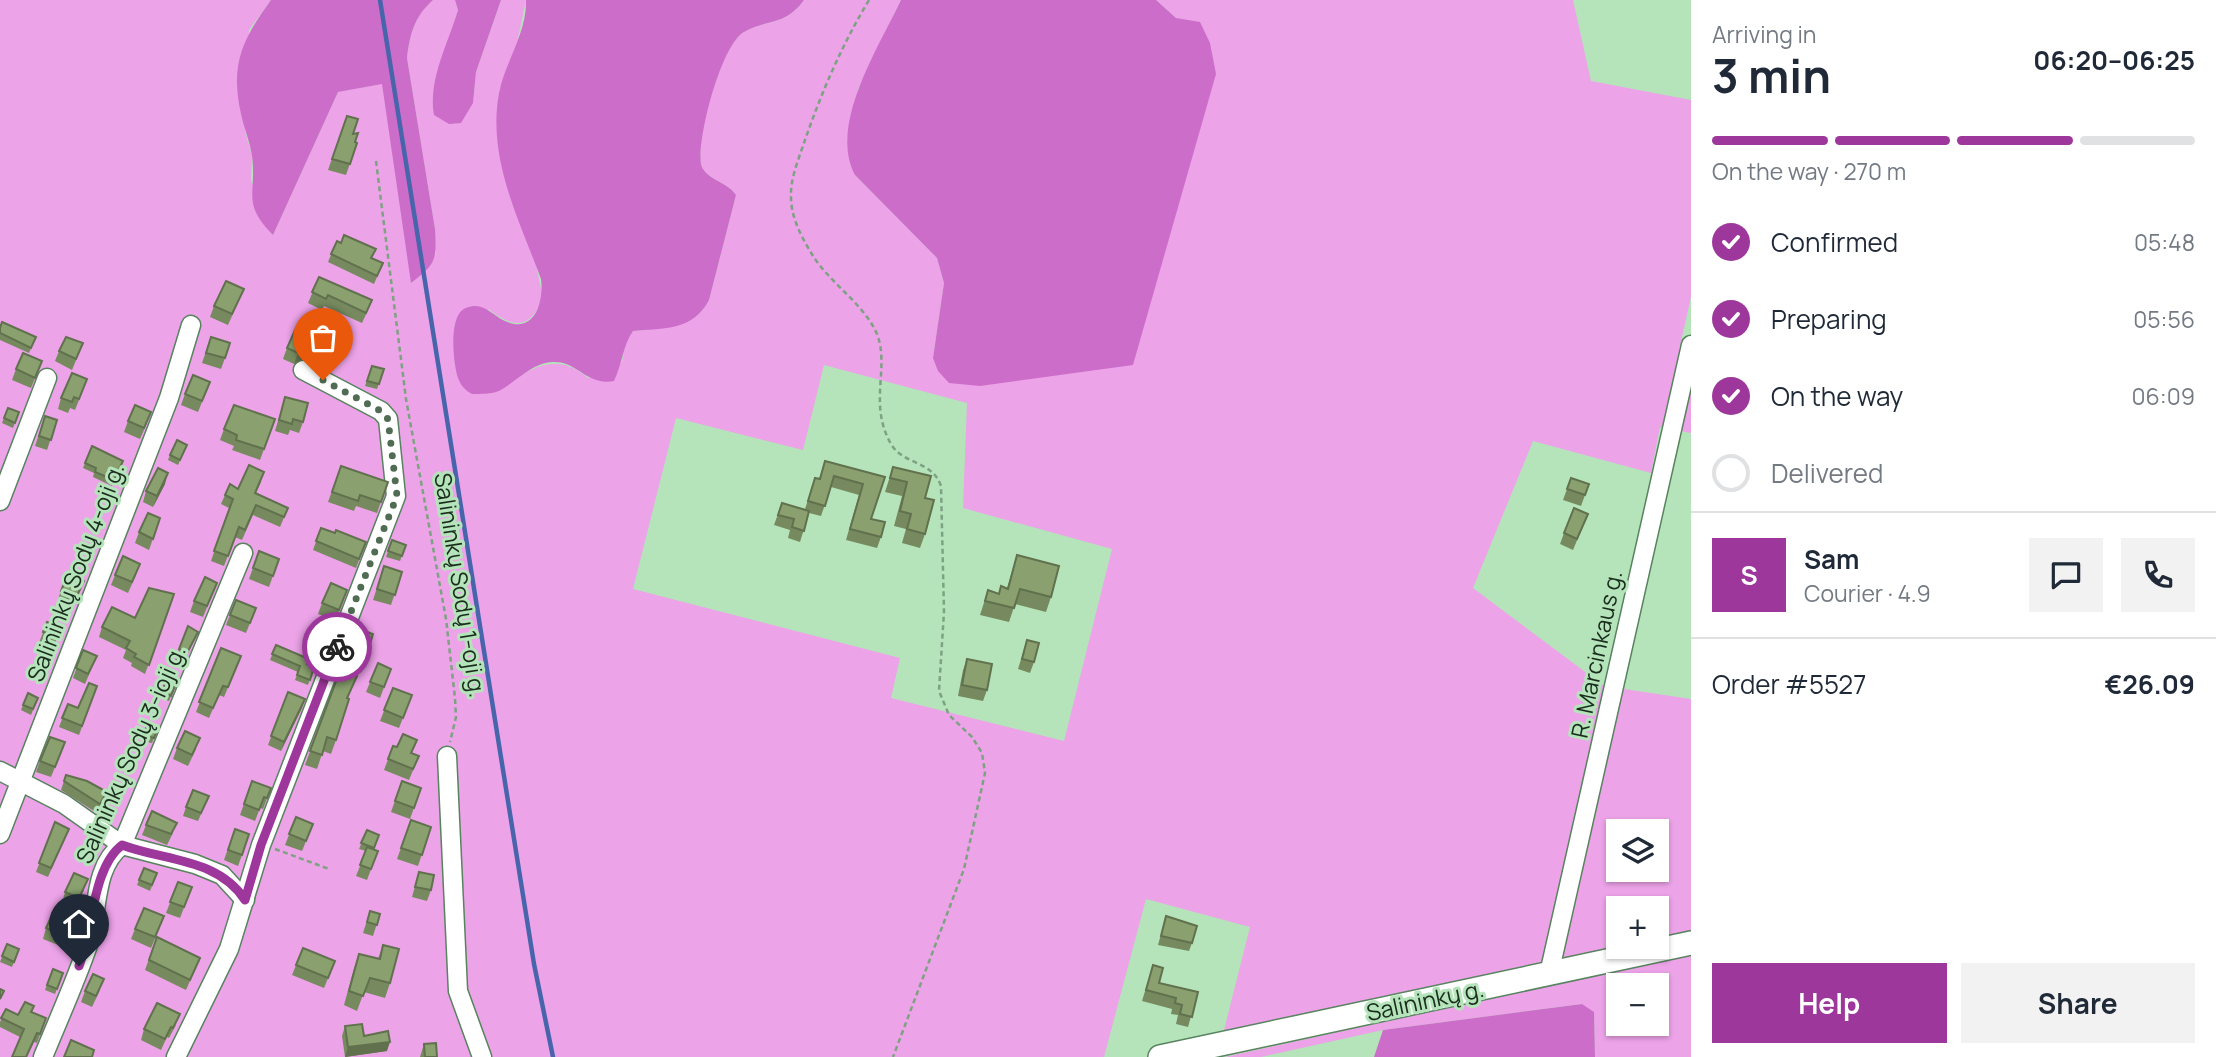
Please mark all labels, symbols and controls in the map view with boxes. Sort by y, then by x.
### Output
text: Arriving in [1712,18,1817,50]
text: 06:20–06:25 [2033,42,2195,78]
text: 3 min [1712,44,1831,107]
text: On the way · 270 m [1712,155,1906,187]
icon: check [1712,223,1750,261]
text: Confirmed [1771,224,1898,260]
text: 05:48 [2134,226,2195,258]
icon: check [1712,300,1750,338]
text: Preparing [1771,301,1887,337]
text: 05:56 [2133,303,2195,335]
pin [293,308,353,380]
icon: bag [304,319,342,357]
icon: check [1712,377,1750,415]
text: On the way [1771,378,1903,414]
text: 06:09 [2132,380,2195,412]
text: Delivered [1771,455,1883,491]
street label: Salininkų Sodų 4-oji g. [19,458,131,686]
street label: Salininkų Sodų 1-oji g. [427,470,495,700]
button: chat [2029,538,2103,612]
button: phone [2121,538,2195,612]
text: Sam [1804,541,1859,577]
text: S [1740,557,1758,593]
street label: R. Marcinkaus g. [1563,567,1629,741]
text: Courier · 4.9 [1804,577,1931,609]
courier [302,612,372,682]
icon: bike [318,628,356,666]
street label: Salininkų Sodų 3-ioji g. [67,640,193,868]
text: Order #5527 [1712,666,1866,702]
text: €26.09 [2104,666,2195,702]
map controls [1606,819,1669,1036]
button: layers [1606,819,1669,882]
pin [49,894,109,966]
button: + [1606,896,1669,959]
icon: home [60,905,98,943]
button: Help [1712,963,1947,1043]
button: Share [1961,963,2195,1043]
street label: Salininkų g. [1363,972,1487,1028]
button: − [1606,973,1669,1036]

